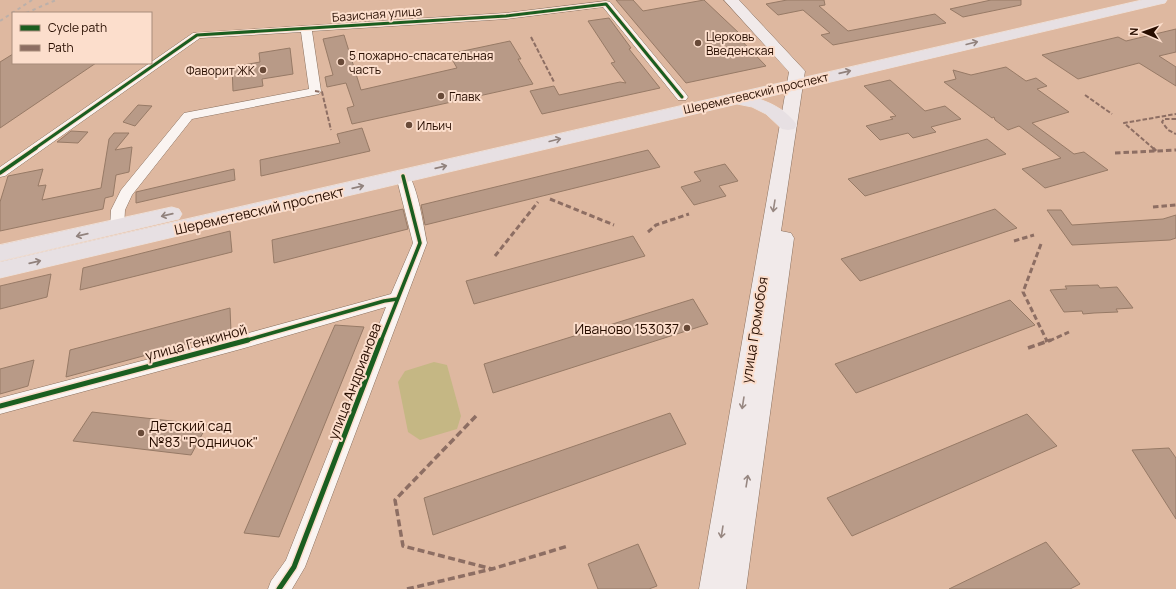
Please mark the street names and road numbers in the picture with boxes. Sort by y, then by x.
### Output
street label: Базисная улица [331,2,423,26]
street label: Шереметевский проспект [682,68,830,118]
street label: Шереметевский проспект [172,181,346,239]
street label: улица Громобоя [736,275,772,385]
street label: улица Генкиной [143,319,249,365]
street label: улица Андрианова [323,320,385,442]

